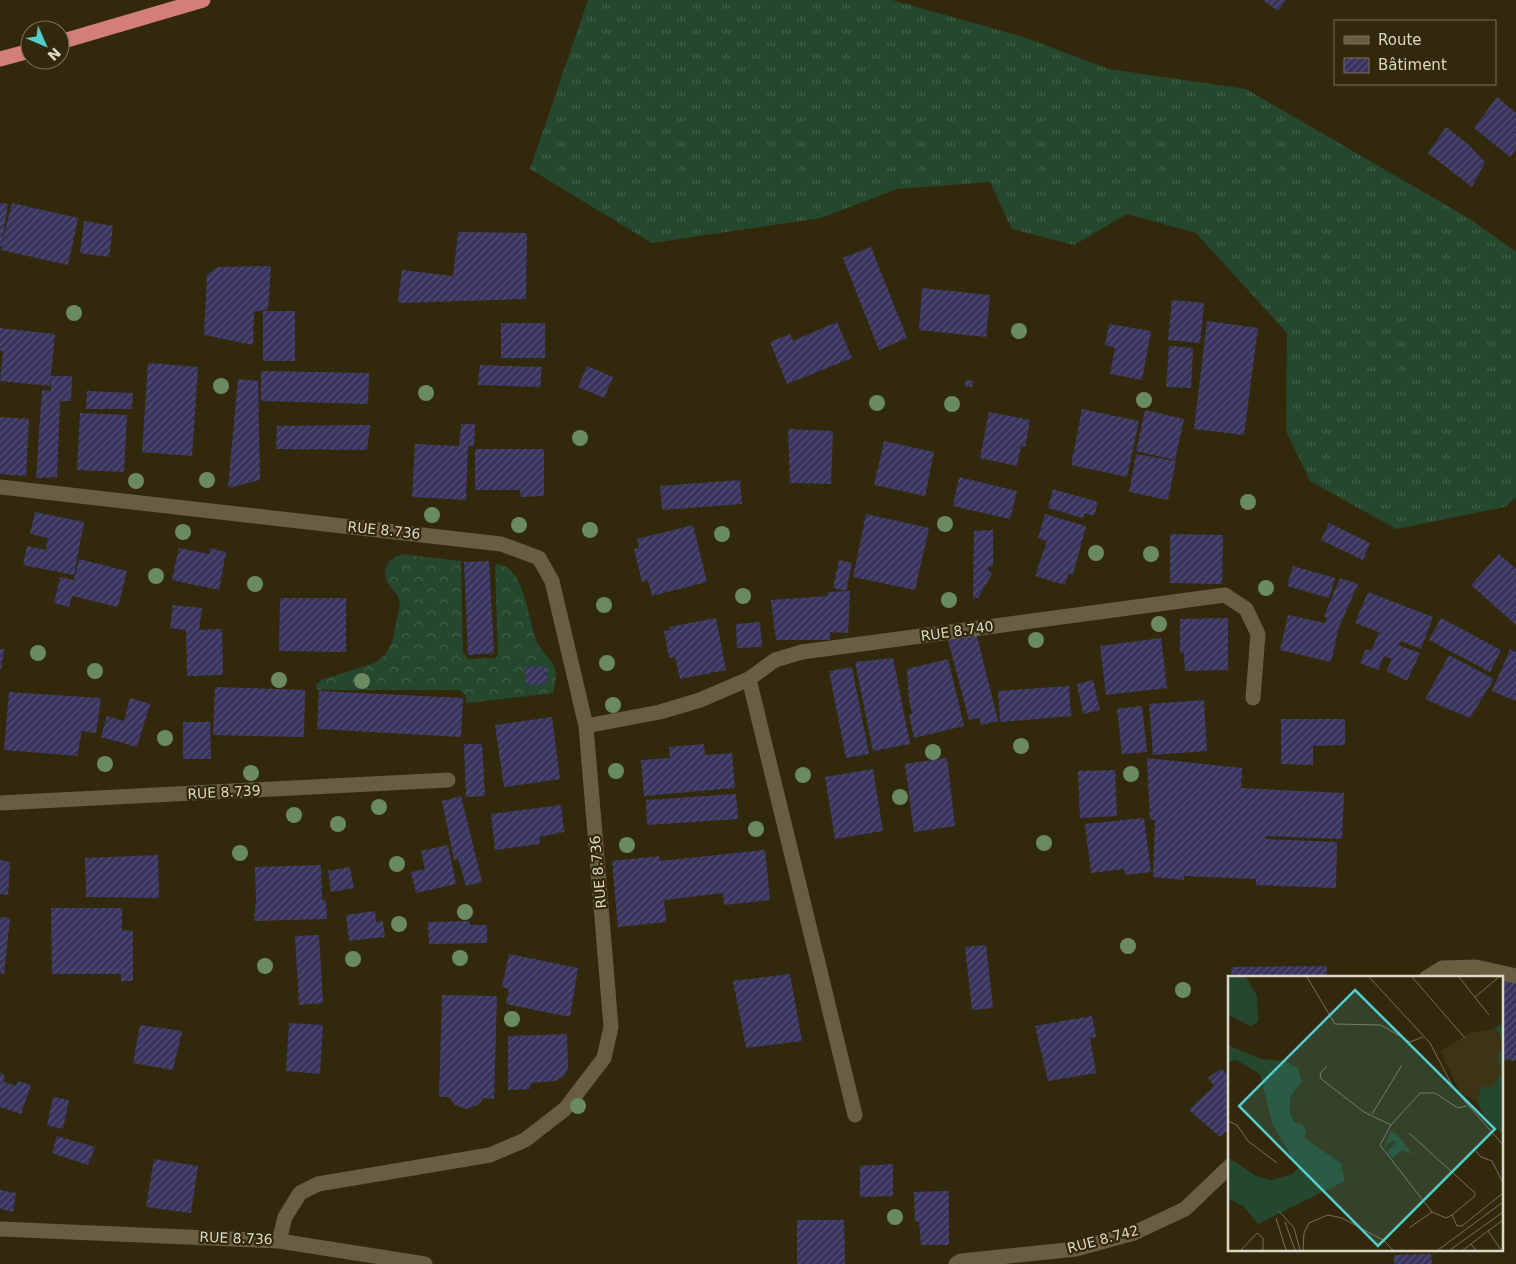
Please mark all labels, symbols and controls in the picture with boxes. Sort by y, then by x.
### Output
north arrow [20,20,70,70]
legend [1334,20,1496,85]
text: Route [1378,31,1422,49]
text: N [44,44,64,64]
text: Bâtiment [1378,56,1447,74]
street label: RUE 8.736 [347,518,421,542]
street label: RUE 8.740 [920,618,994,644]
street label: RUE 8.739 [187,782,261,802]
street label: RUE 8.736 [587,835,609,909]
inset map [1228,976,1504,1252]
street label: RUE 8.742 [1065,1222,1141,1256]
street label: RUE 8.736 [199,1229,273,1247]

